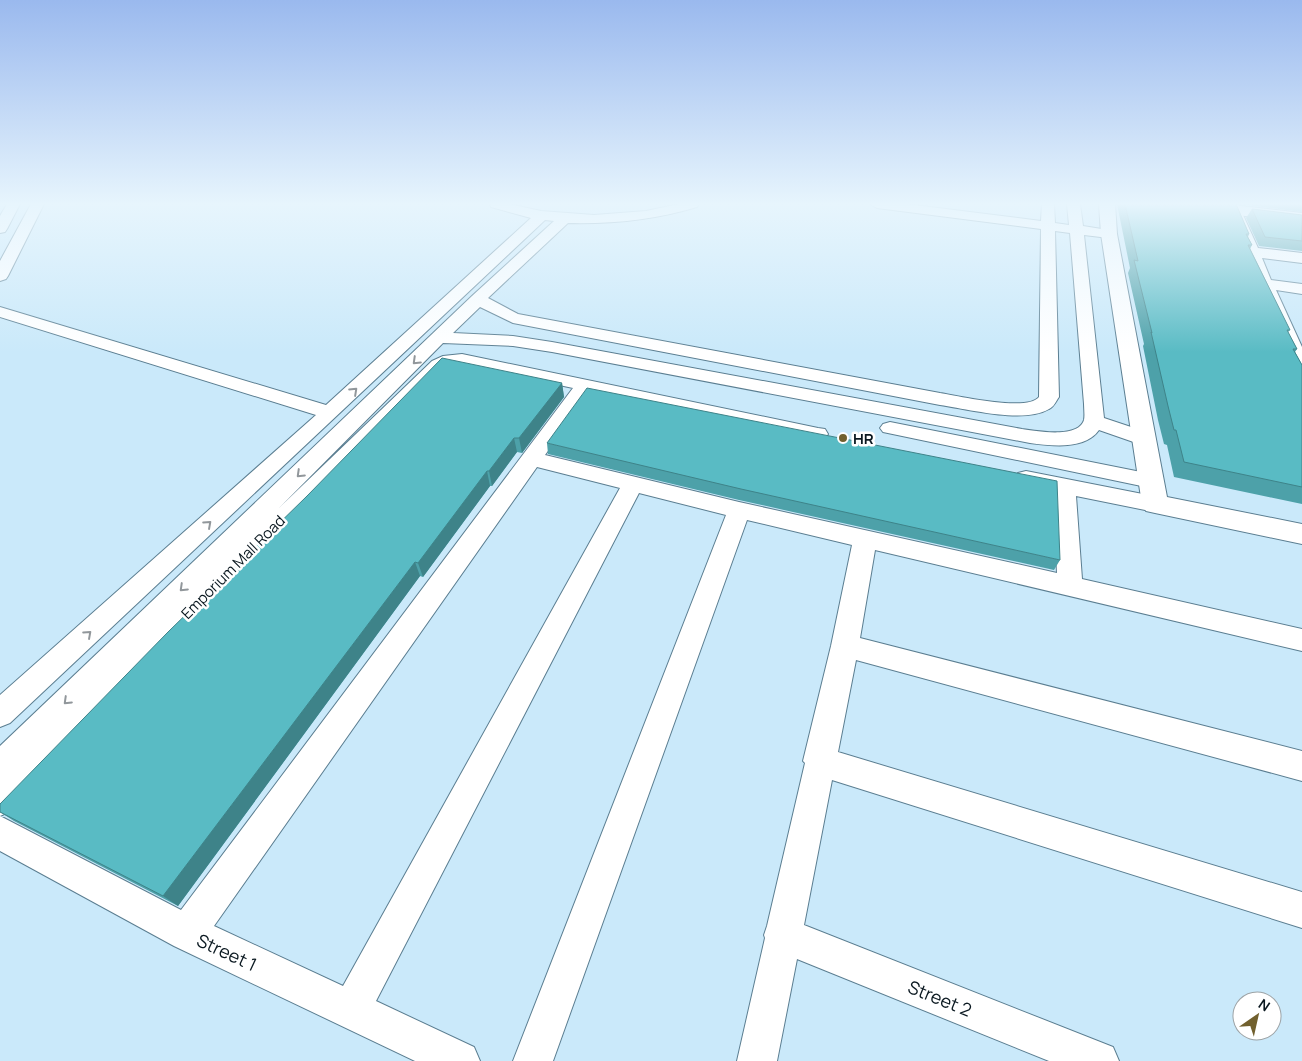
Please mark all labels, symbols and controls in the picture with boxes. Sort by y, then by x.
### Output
one-way arrow [413,355,422,364]
one-way arrow [348,388,357,397]
place label: HR [853,428,874,449]
marker: HR [837,432,849,444]
one-way arrow [296,468,305,477]
street label: Emporium Mall Road [176,510,290,624]
one-way arrow [202,521,211,530]
one-way arrow [180,582,189,591]
one-way arrow [82,630,91,639]
one-way arrow [64,695,73,704]
street label: Street 1 [193,928,261,976]
street label: Street 2 [905,974,975,1022]
north arrow [1232,991,1282,1041]
text: N [1255,994,1274,1015]

